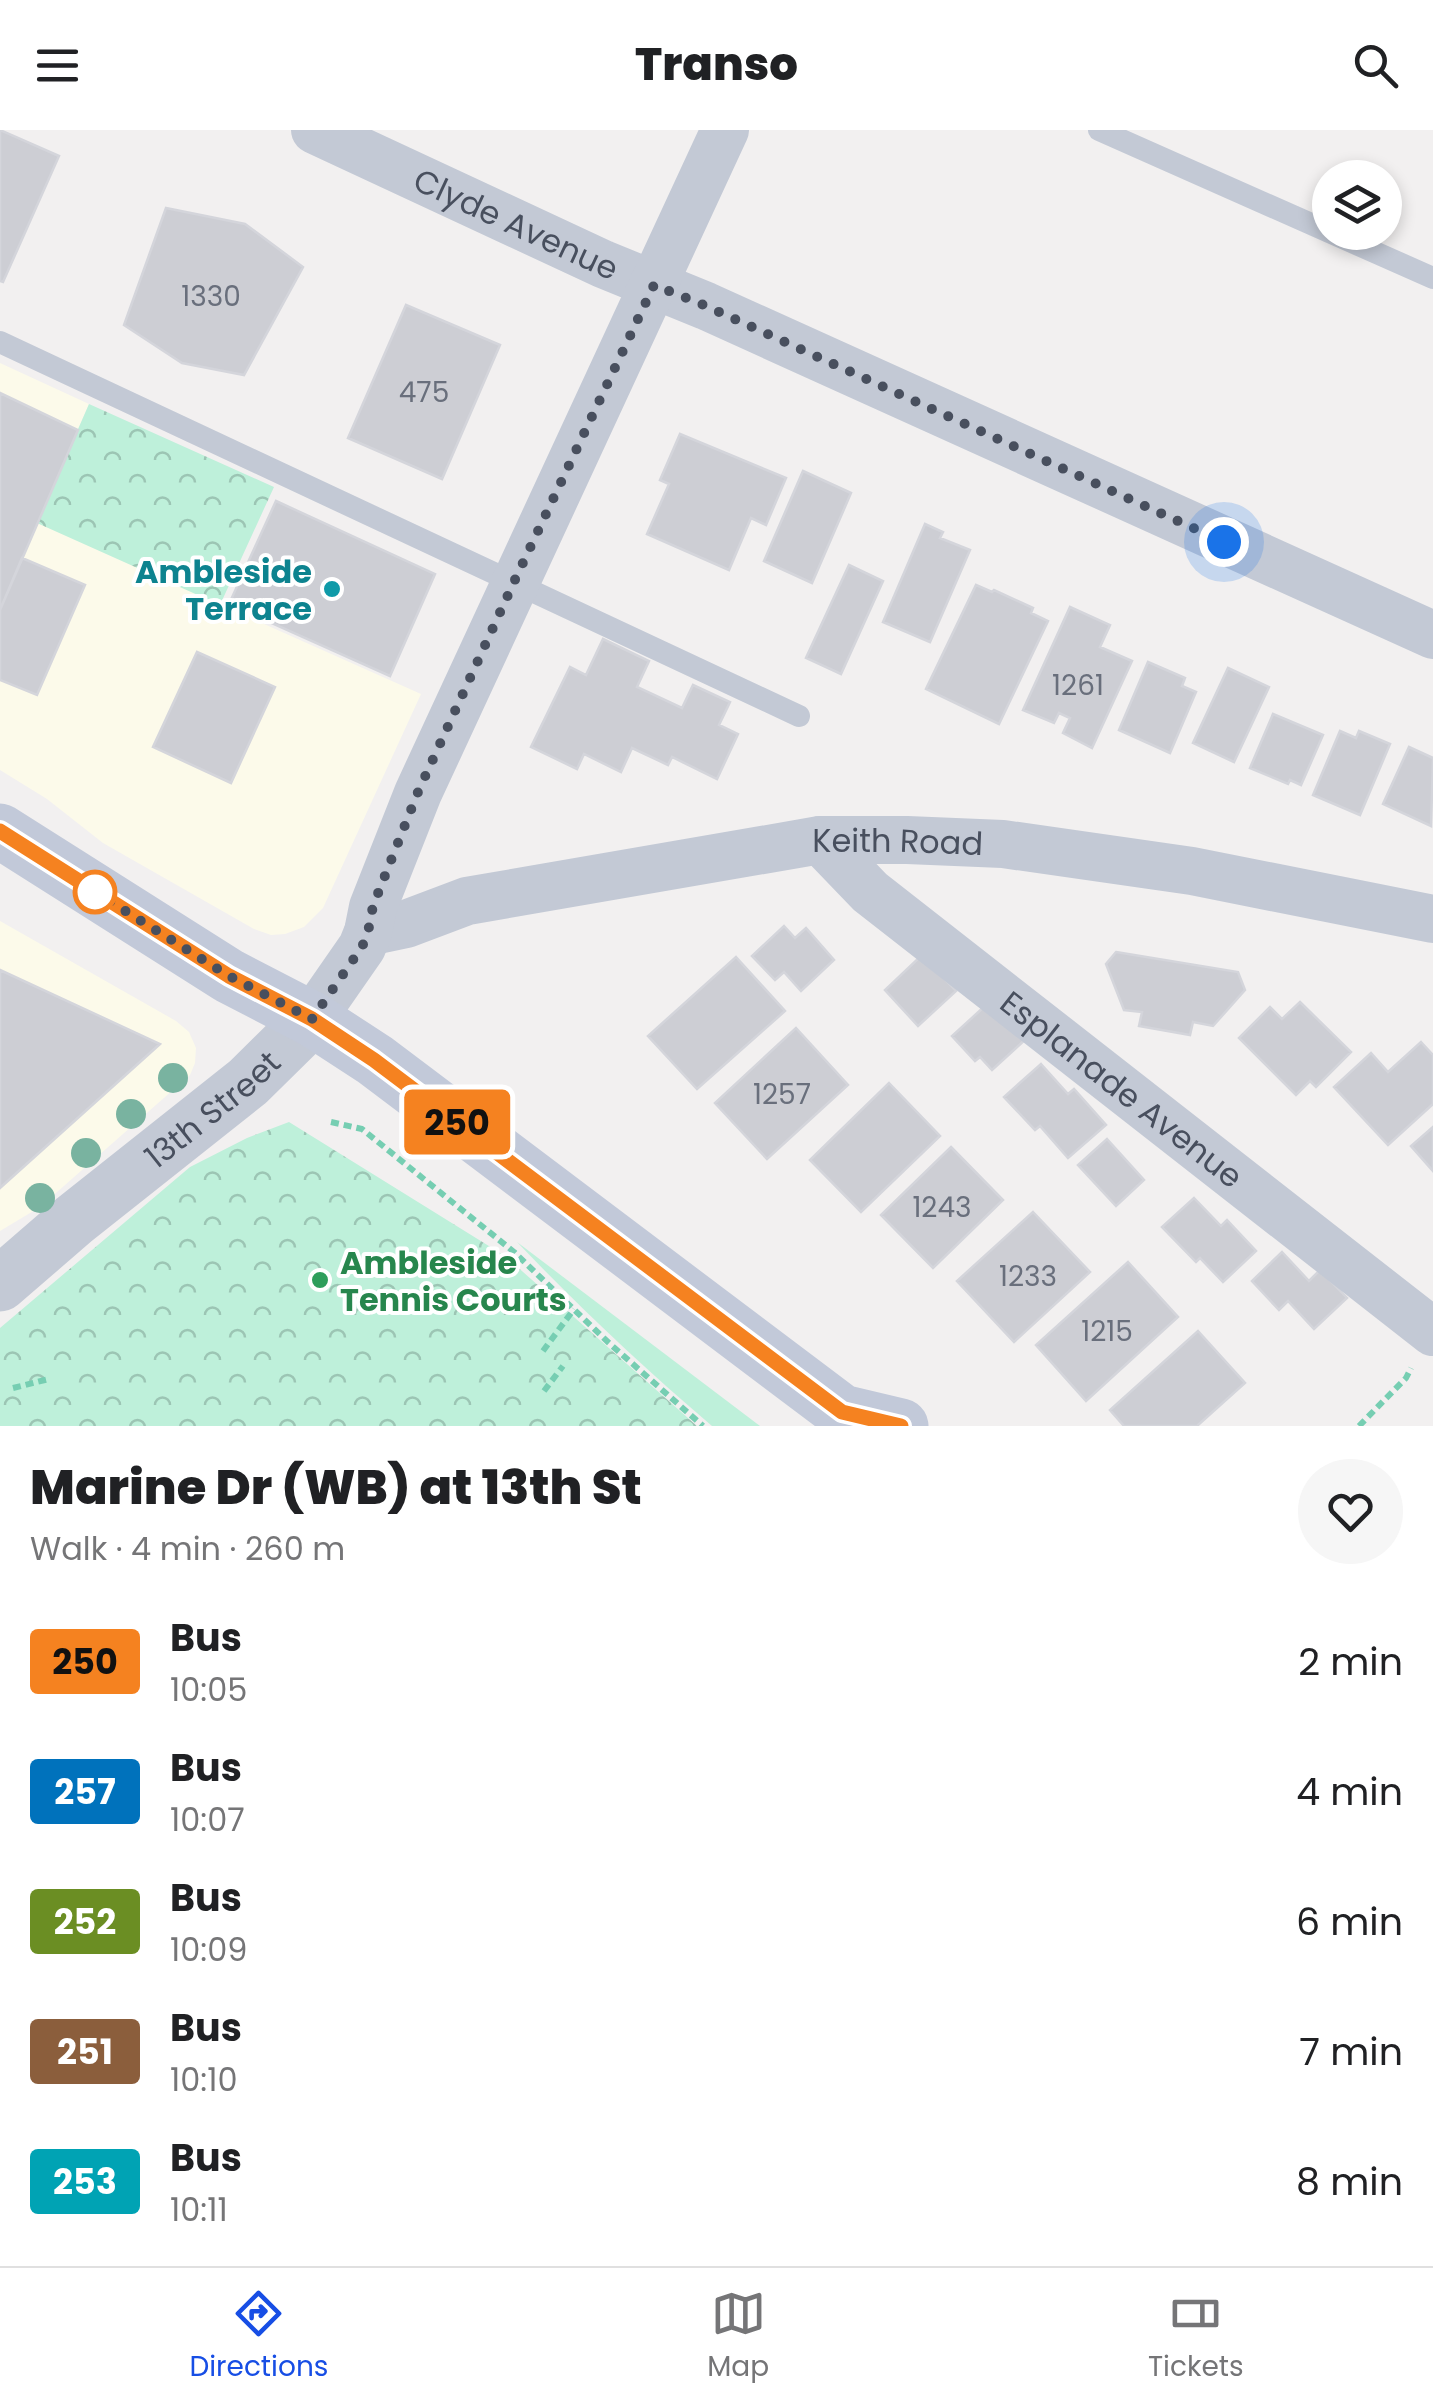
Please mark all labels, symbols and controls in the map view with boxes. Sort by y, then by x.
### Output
text: Transo [635,33,798,96]
icon: menu [30,38,85,93]
icon: search [1348,38,1403,93]
street label: Clyde Avenue [407,157,625,290]
map controls [1312,160,1402,250]
button: layers [1312,160,1402,250]
house number: 1330 [181,277,241,316]
house number: 475 [399,373,449,412]
your location [1199,517,1249,567]
place label: Ambleside Terrace [135,549,312,631]
marker: Ambleside Terrace [321,578,343,600]
house number: 1261 [1052,666,1104,705]
street label: Keith Road [812,817,984,866]
unlabelled marker [74,871,116,913]
street label: Esplanade Avenue [991,980,1253,1198]
street label: 13th Street [135,1040,290,1178]
house number: 1257 [753,1075,811,1114]
line badge: 250 [400,1090,514,1154]
text: 250 [424,1098,490,1147]
house number: 1243 [912,1188,972,1227]
place label: Ambleside Tennis Courts [340,1240,567,1322]
house number: 1233 [999,1257,1057,1296]
marker: Ambleside Tennis Courts [309,1269,331,1291]
house number: 1215 [1081,1312,1133,1351]
text: Marine Dr (WB) at 13th St [30,1454,642,1521]
button: heart [1298,1459,1403,1564]
text: Walk · 4 min · 260 m [30,1526,345,1571]
text: Bus [170,1611,242,1664]
text: 2 min [1298,1635,1403,1688]
text: 250 [52,1637,118,1686]
text: 10:05 [170,1667,247,1712]
text: Bus [170,1741,242,1794]
text: 4 min [1296,1765,1403,1818]
text: 257 [54,1767,116,1816]
text: 10:07 [170,1797,245,1842]
text: Bus [170,1871,242,1924]
text: 6 min [1296,1895,1403,1948]
text: 252 [54,1897,116,1946]
text: 10:09 [170,1927,247,1972]
text: Bus [170,2001,242,2054]
text: 7 min [1299,2025,1403,2078]
text: 251 [57,2027,113,2076]
text: 10:10 [170,2057,238,2102]
text: Bus [170,2131,242,2184]
text: 8 min [1296,2155,1403,2208]
text: 253 [53,2157,117,2206]
text: 10:11 [170,2187,228,2232]
tab: Directions [189,2286,328,2388]
tab: Map [707,2286,769,2388]
tab: Tickets [1148,2286,1244,2388]

